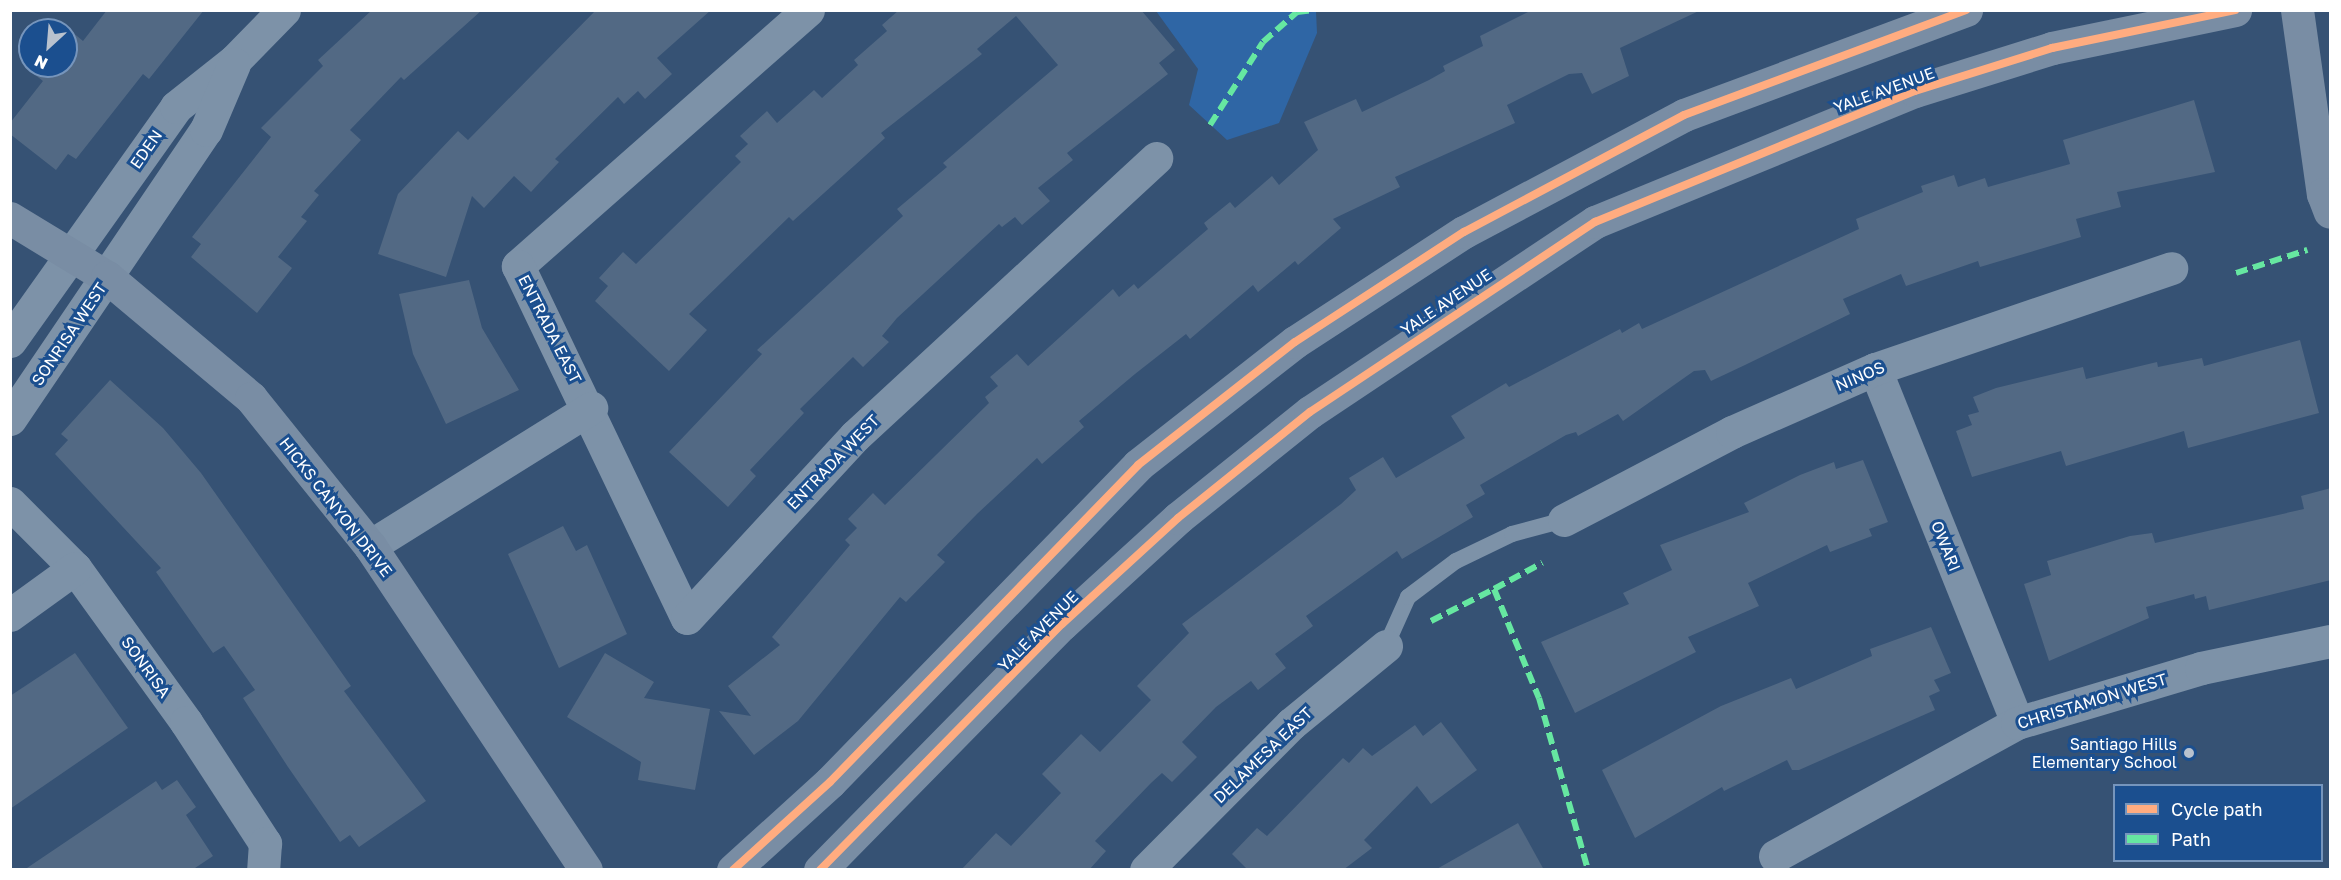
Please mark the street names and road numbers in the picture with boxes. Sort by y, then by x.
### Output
street label: YALE AVENUE [1831,63,1937,117]
street label: EDEN [126,126,166,172]
street label: YALE AVENUE [1397,265,1495,339]
street label: ENTRADA EAST [514,271,586,387]
street label: SONRISA WEST [27,279,111,389]
street label: NINOS [1833,357,1887,395]
street label: ENTRADA WEST [783,411,883,513]
street label: HICKS CANYON DRIVE [276,433,396,581]
street label: OWARI [1927,518,1965,574]
street label: YALE AVENUE [994,587,1082,675]
street label: SONRISA [117,633,175,701]
street label: CHRISTAMON WEST [2015,669,2169,733]
street label: DELAMESA EAST [1210,703,1316,807]

